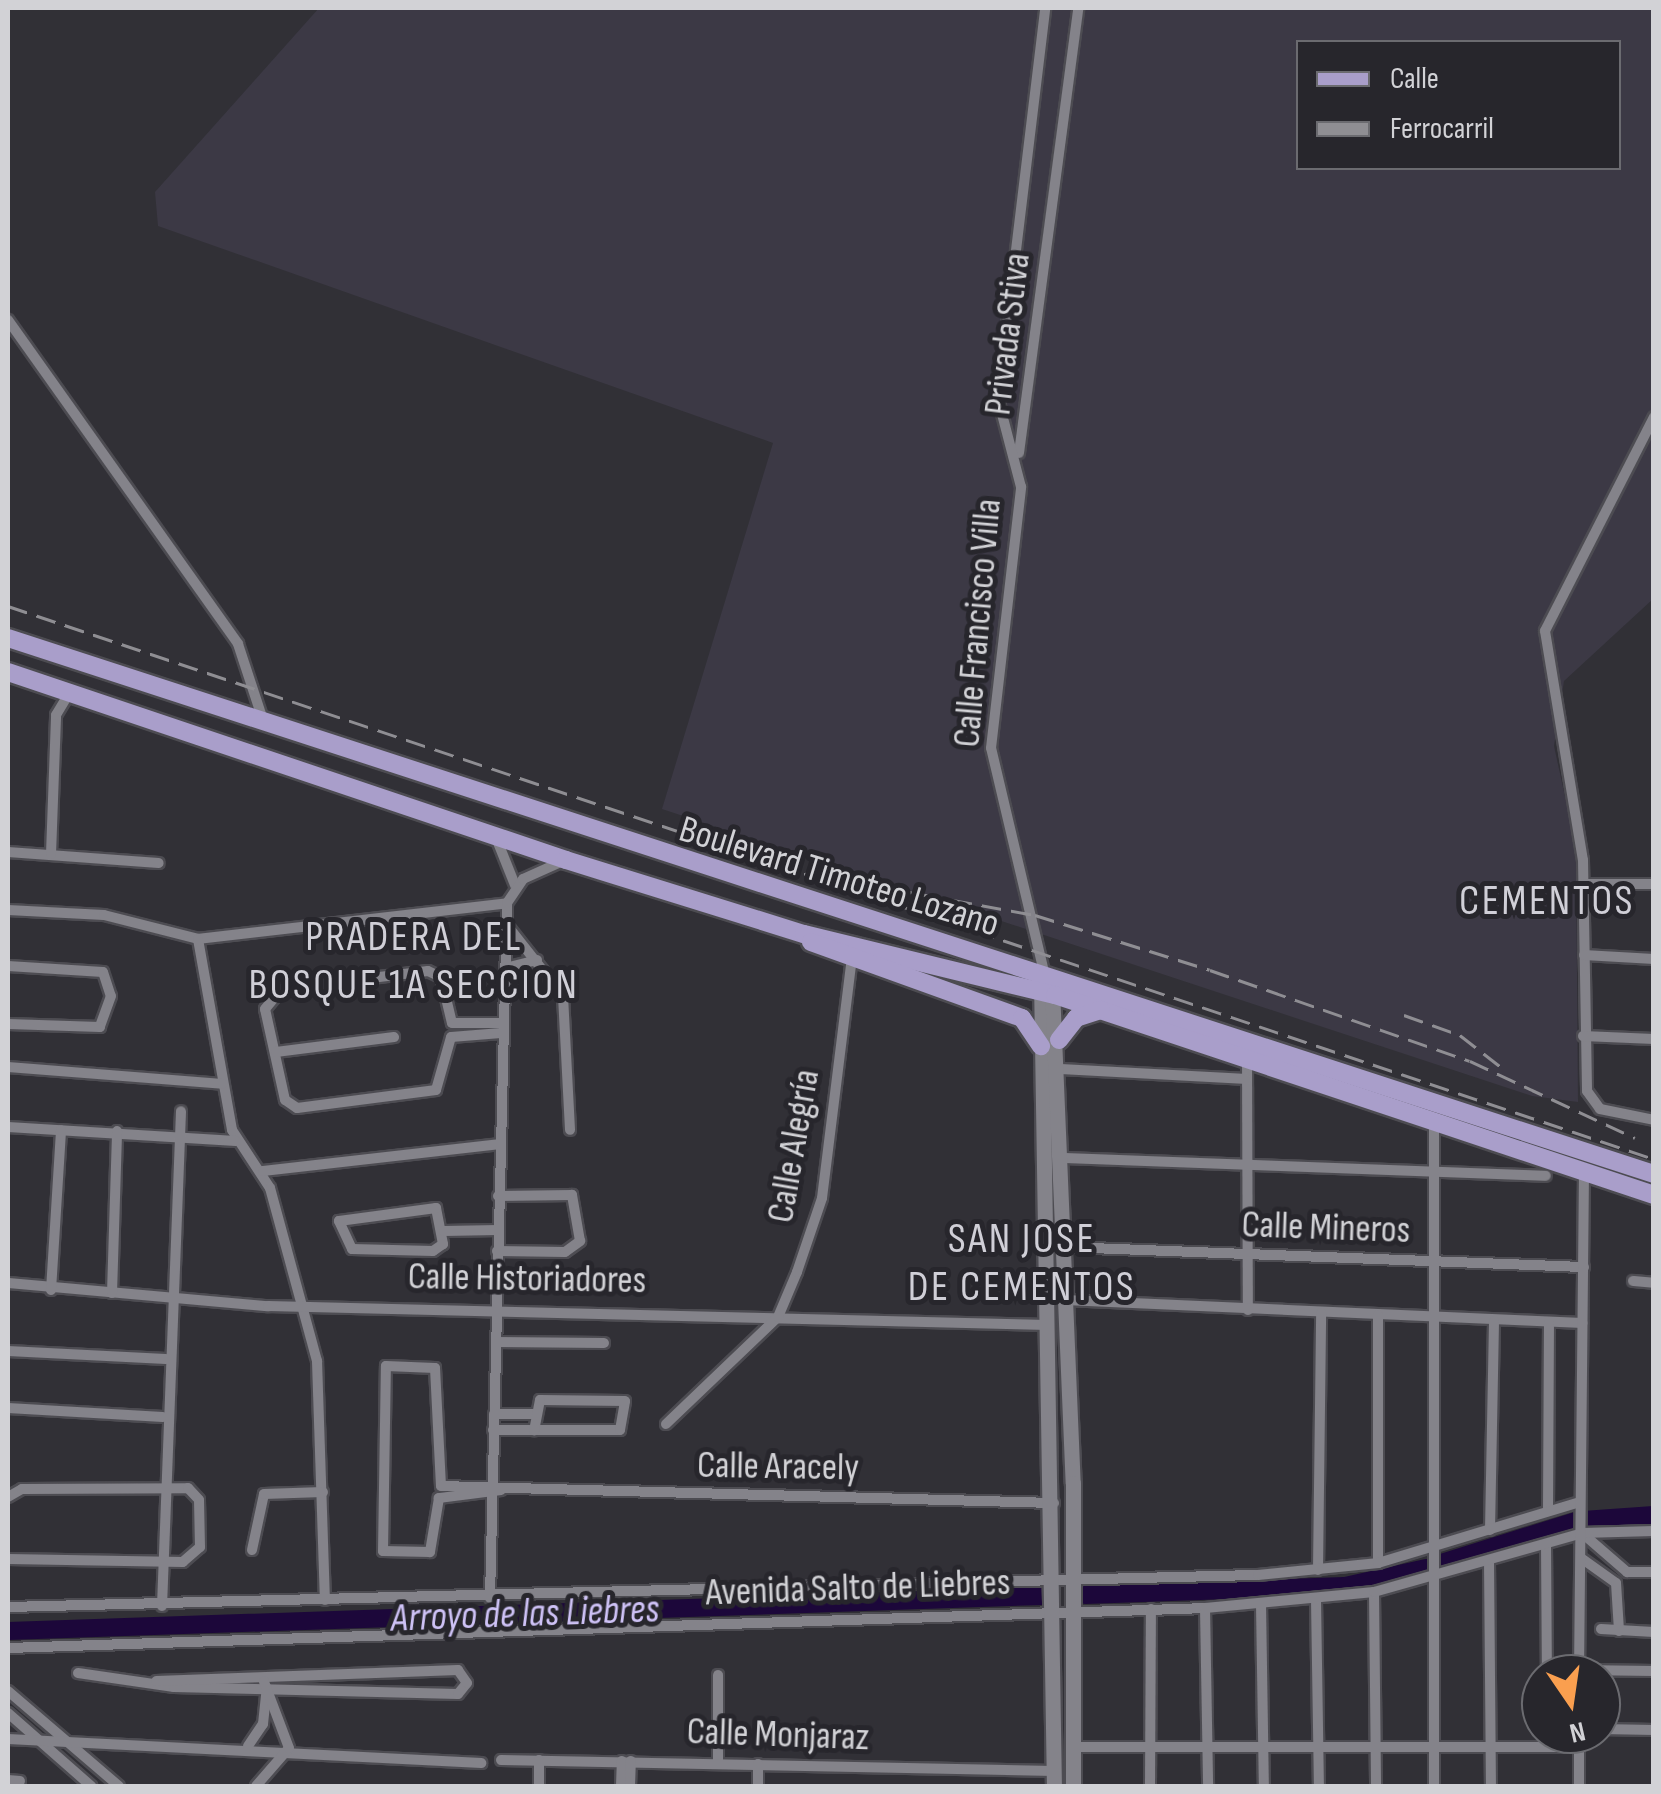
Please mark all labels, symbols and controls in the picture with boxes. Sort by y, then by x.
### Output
legend [1296,40,1621,170]
text: Calle [1390,61,1439,97]
text: Ferrocarril [1390,111,1494,147]
street label: Privada Stiva [975,250,1041,418]
street label: Calle Francisco Villa [944,497,1012,749]
street label: Boulevard Timoteo Lozano [674,807,1004,947]
district label: CEMENTOS [1459,877,1635,927]
district label: PRADERA DEL BOSQUE 1A SECCION [249,913,579,1011]
street label: Calle Alegría [758,1066,830,1226]
street label: Calle Mineros [1241,1202,1411,1254]
district label: SAN JOSE DE CEMENTOS [908,1215,1136,1314]
street label: Calle Historiadores [407,1254,647,1304]
street label: Calle Aracely [697,1443,859,1491]
street label: Avenida Salto de Liebres [705,1560,1011,1616]
water label: Arroyo de las Liebres [390,1585,660,1643]
north arrow [1521,1654,1621,1754]
street label: Calle Monjaraz [686,1709,870,1761]
text: N [1566,1714,1588,1750]

